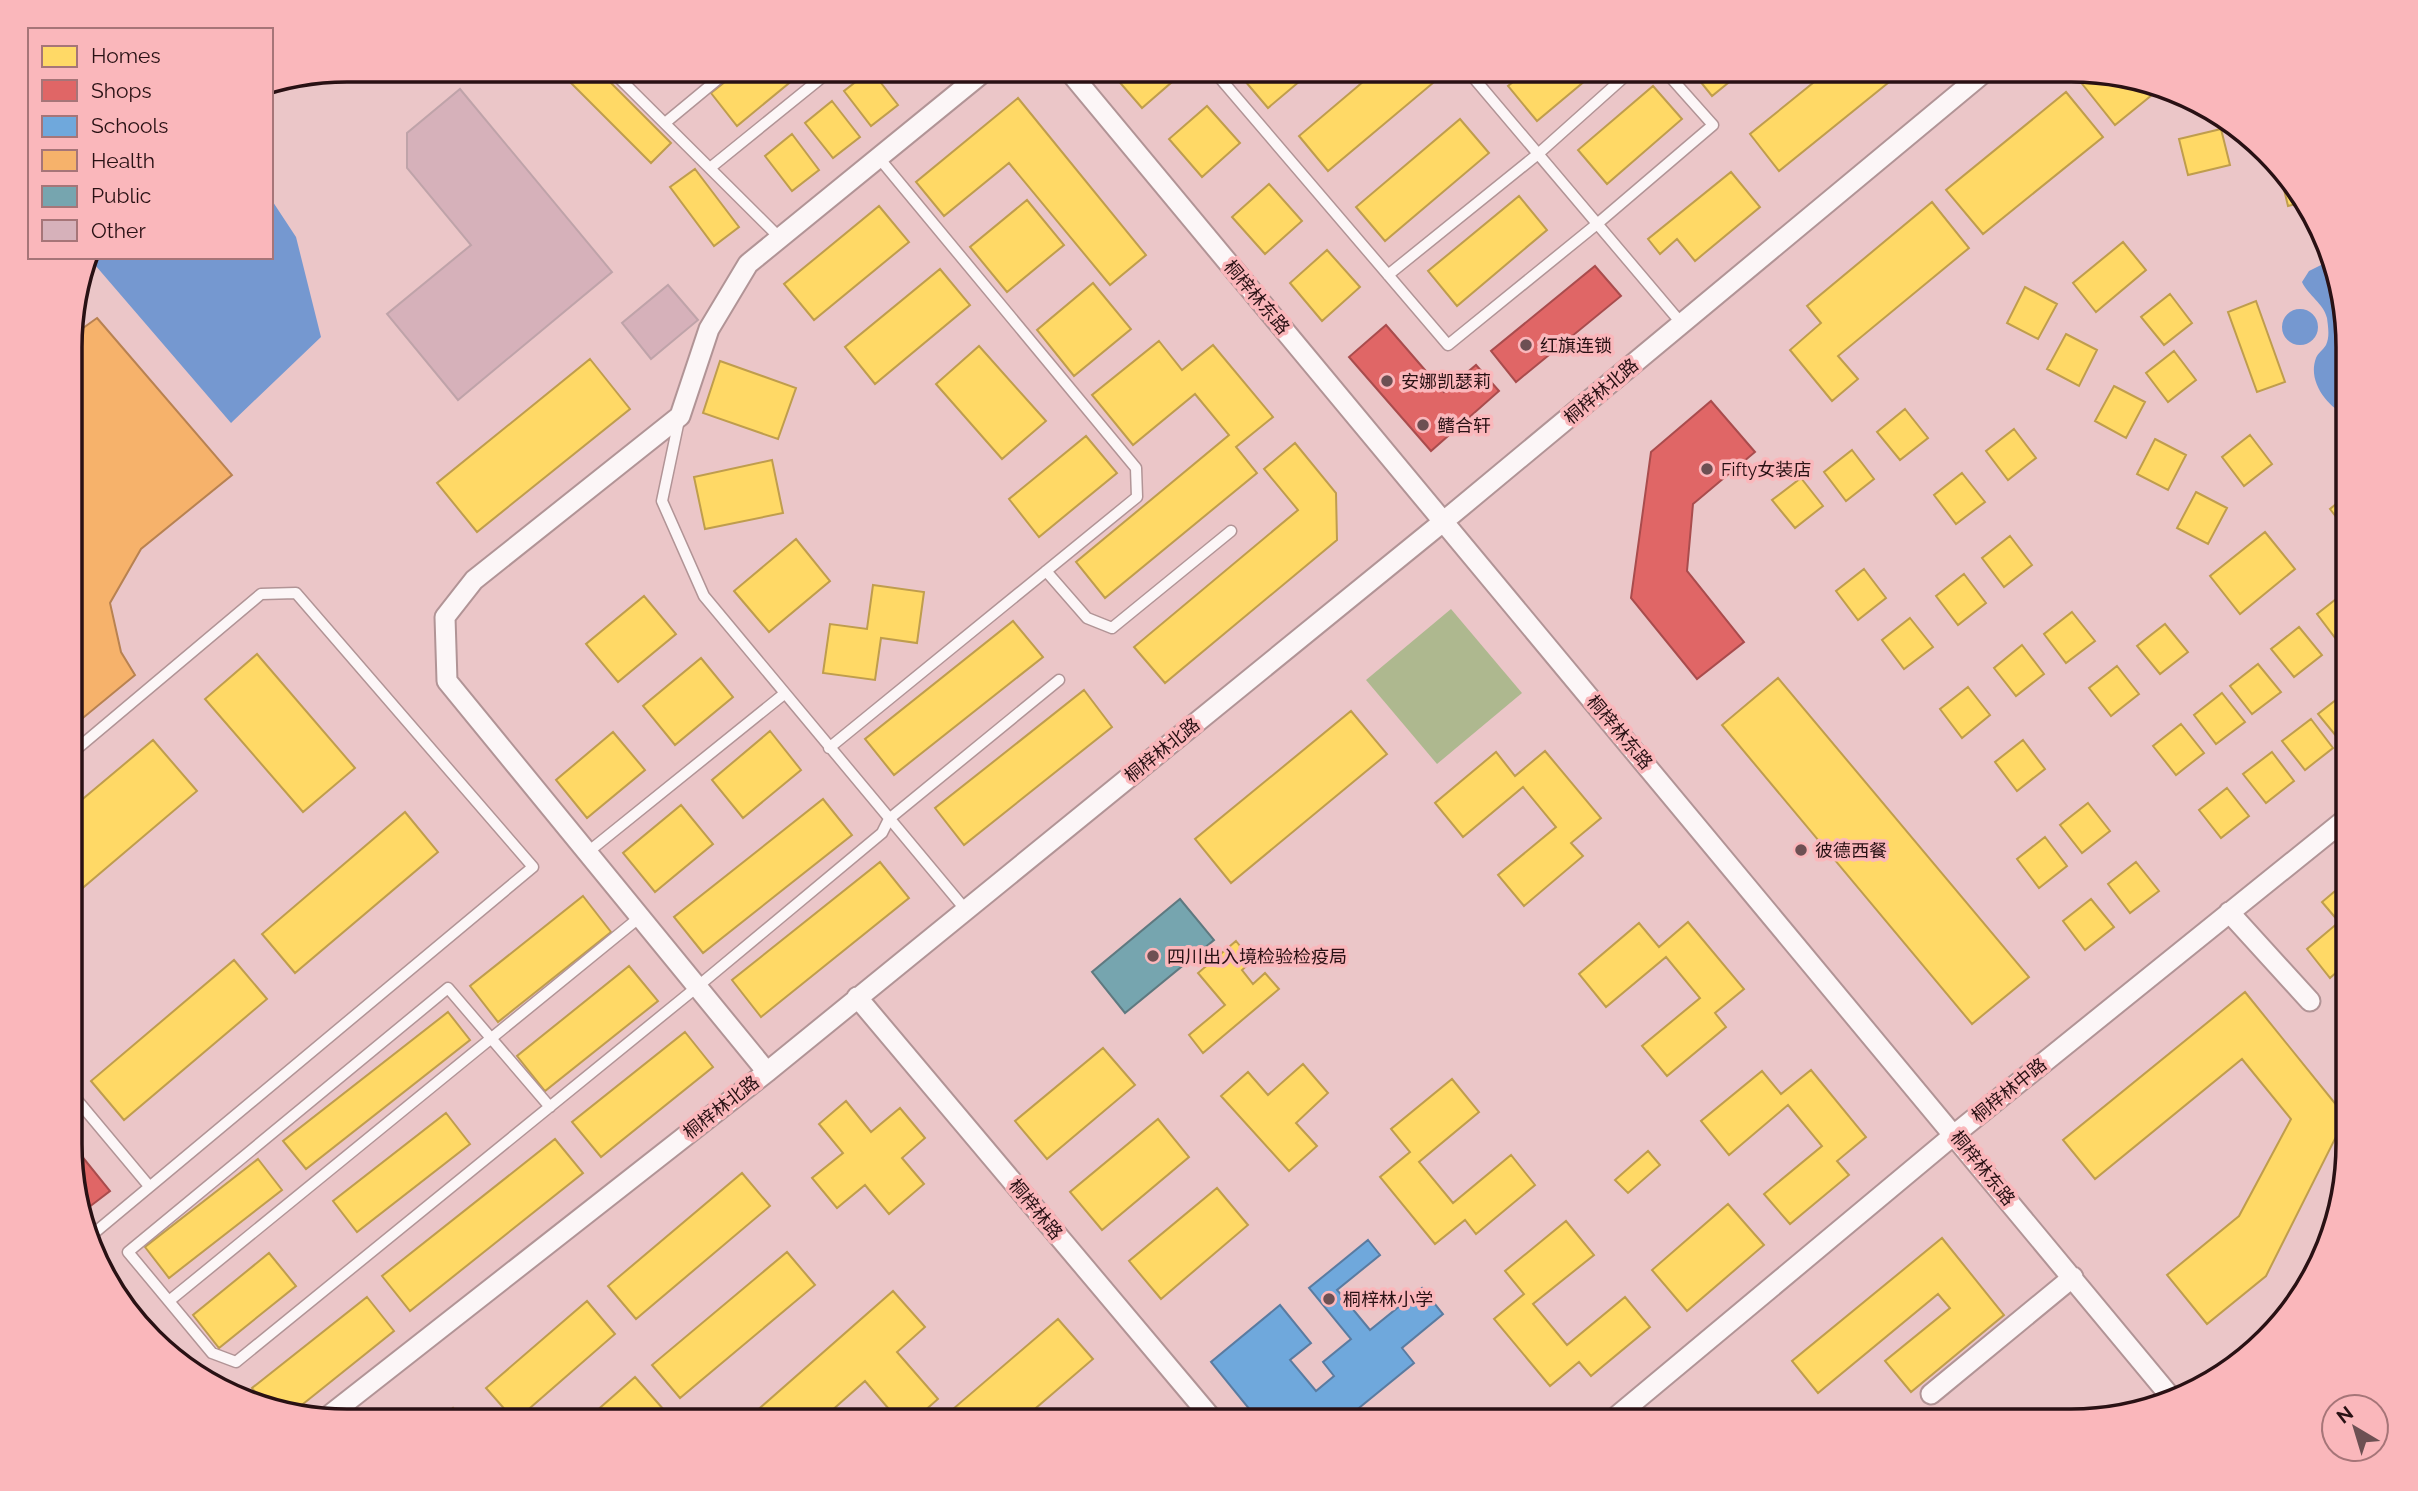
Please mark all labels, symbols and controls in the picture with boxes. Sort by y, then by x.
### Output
legend [28,28,273,259]
text: Homes [91,43,161,68]
text: Shops [91,78,152,103]
text: Schools [91,113,168,138]
text: Health [91,148,155,173]
text: Public [91,183,151,208]
text: Other [91,218,146,243]
street label: 桐梓林东路 [1220,256,1294,338]
place label: 红旗连锁 [1540,335,1612,356]
marker: 红旗连锁 [1518,337,1534,353]
street label: 桐梓林北路 [1560,354,1642,428]
place label: 安娜凯瑟莉 [1401,371,1491,392]
marker: 安娜凯瑟莉 [1379,373,1395,389]
place label: 鳍合轩 [1437,415,1491,436]
marker: 鳍合轩 [1415,417,1431,433]
place label: Fifty女装店 [1721,459,1811,480]
marker: Fifty女装店 [1699,461,1715,477]
street label: 桐梓林东路 [1583,691,1657,773]
street label: 桐梓林北路 [1120,714,1204,786]
place label: 彼德西餐 [1815,840,1887,861]
marker: 彼德西餐 [1793,842,1809,858]
place label: 四川出入境检验检疫局 [1167,946,1347,967]
marker: 四川出入境检验检疫局 [1145,948,1161,964]
street label: 桐梓林中路 [1967,1054,2051,1126]
street label: 桐梓林北路 [679,1071,763,1143]
street label: 桐梓林东路 [1947,1126,2019,1210]
street label: 桐梓林路 [1005,1175,1067,1243]
place label: 桐梓林小学 [1343,1289,1433,1310]
marker: 桐梓林小学 [1321,1291,1337,1307]
north arrow [2320,1393,2390,1463]
text: N [2332,1401,2357,1428]

